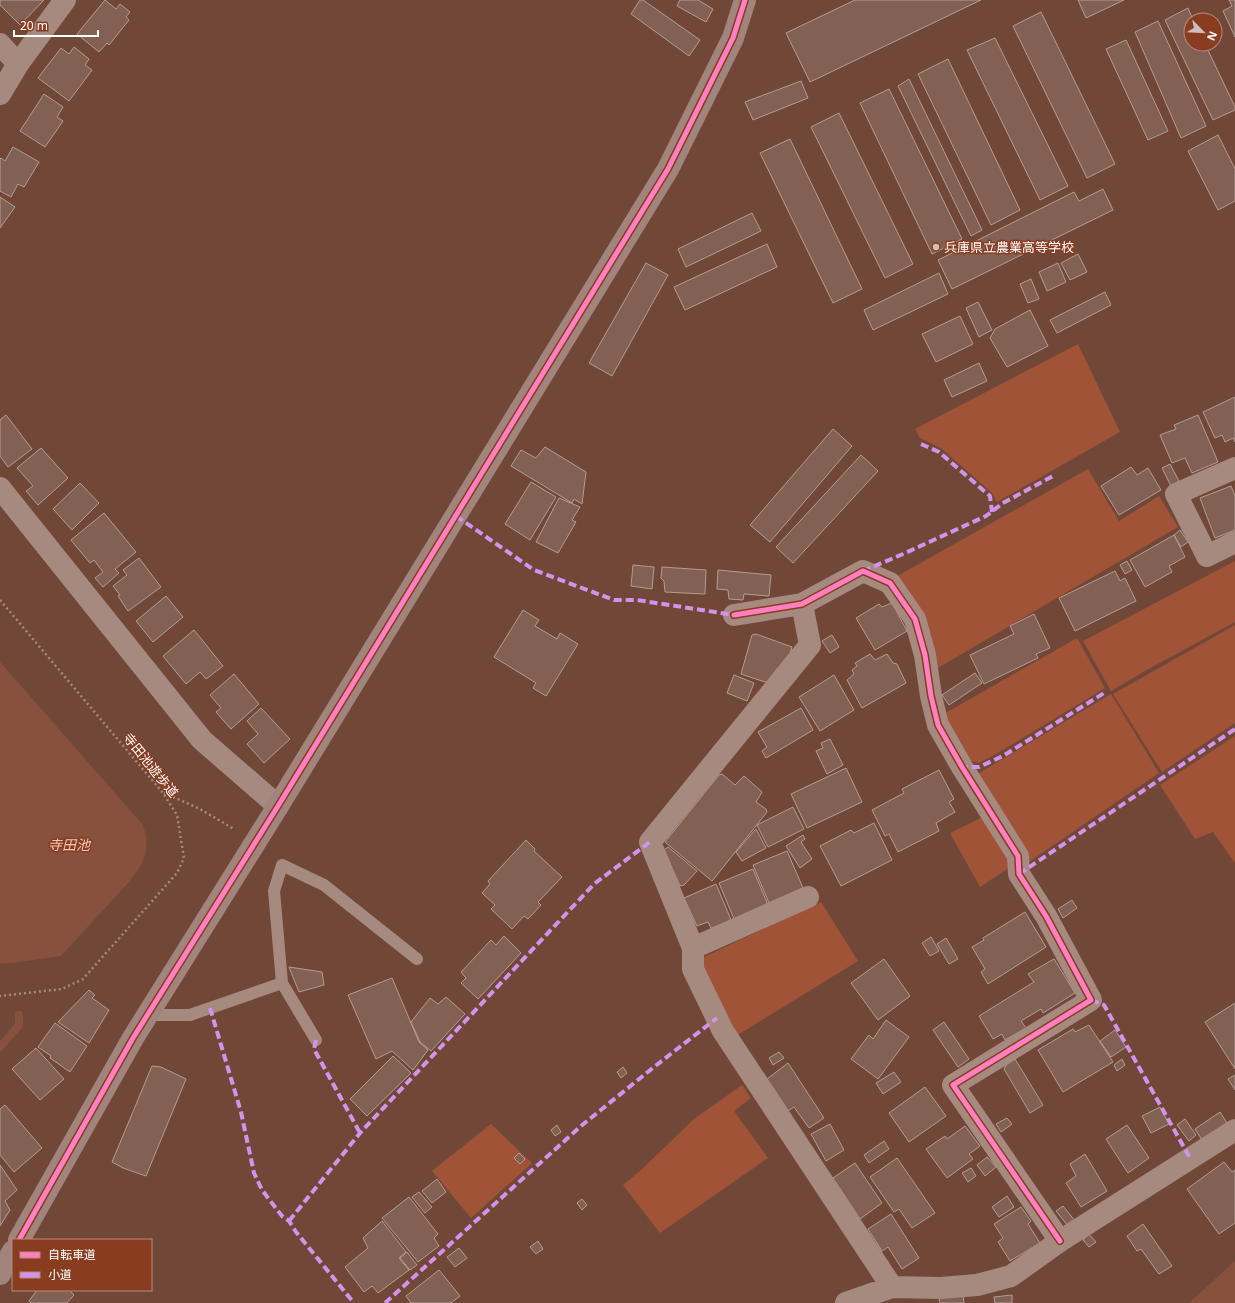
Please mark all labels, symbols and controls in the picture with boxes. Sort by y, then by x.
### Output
scale bar [14,12,98,38]
north arrow [1183,12,1223,52]
text: 20 m [20,17,48,34]
text: N [1204,29,1221,43]
place label: 兵庫県立農業高等学校 [944,238,1074,256]
marker: 兵庫県立農業高等学校 [931,242,941,252]
street label: 寺田池遊歩道 [119,729,183,801]
water label: 寺田池 [48,835,92,854]
legend [12,1239,152,1291]
text: 自転車道 [48,1246,96,1263]
text: 小道 [48,1266,72,1283]

